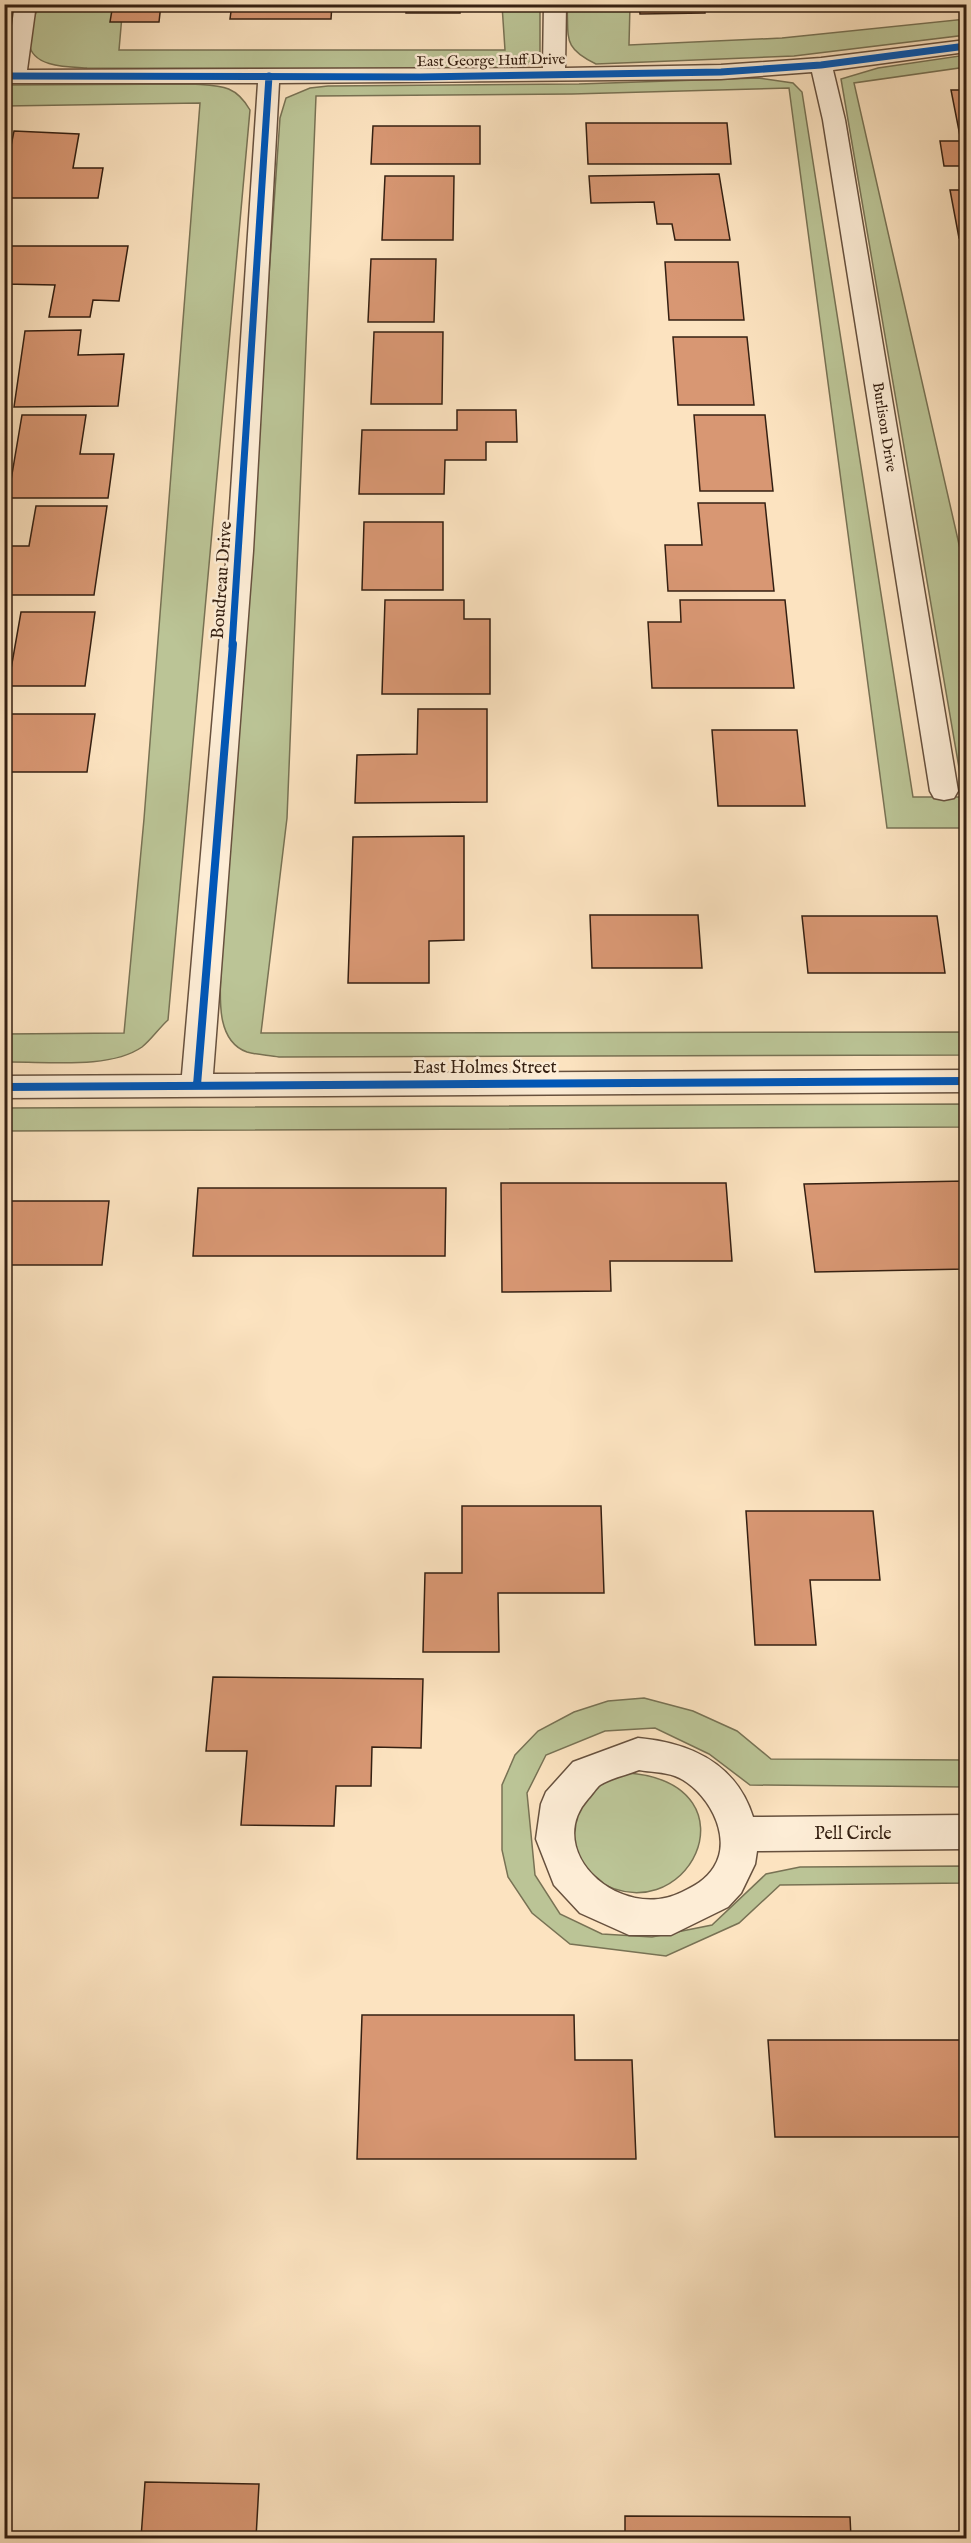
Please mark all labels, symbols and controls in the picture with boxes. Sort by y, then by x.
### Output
street label: East George Huff Drive [416,50,566,71]
street label: Burlison Drive [868,381,901,474]
street label: Boudreau Drive [207,520,238,640]
street label: East Holmes Street [413,1057,557,1080]
street label: Pell Circle [814,1823,892,1846]

